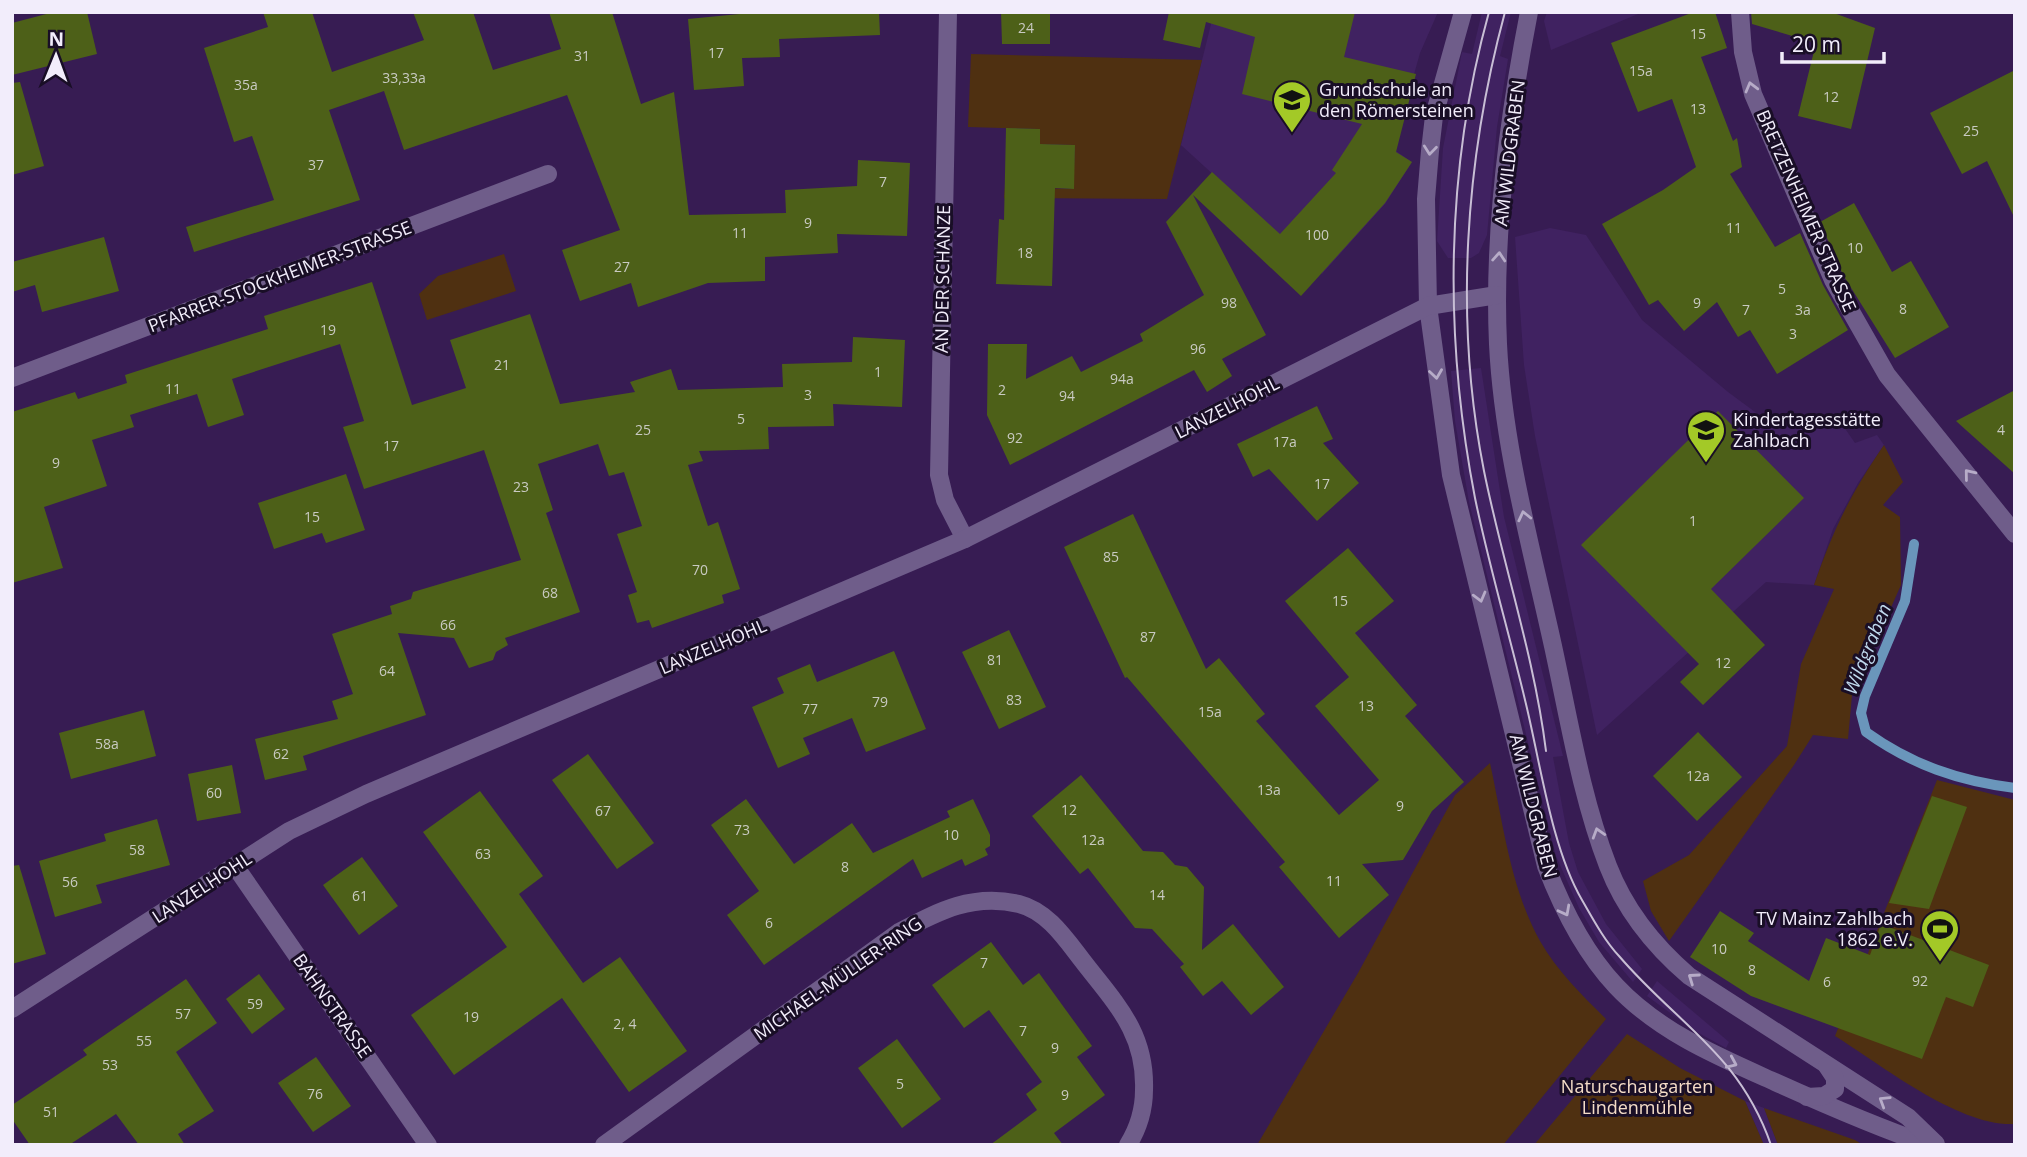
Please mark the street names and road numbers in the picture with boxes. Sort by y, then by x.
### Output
street label: AM WILDGRABEN [1488,78,1530,227]
street label: BRETZENHEIMER STRASSE [1751,106,1862,315]
street label: AN DER SCHANZE [929,205,955,353]
street label: PFARRER-STOCKHEIMER-STRASSE [145,215,415,337]
street label: LANZELHOHL [1170,371,1283,444]
street label: LANZELHOHL [655,613,770,679]
street label: AM WILDGRABEN [1505,731,1563,880]
street label: LANZELHOHL [147,846,256,928]
street label: MICHAEL-MÜLLER-RING [749,911,926,1045]
street label: BAHNSTRASSE [288,949,378,1062]

